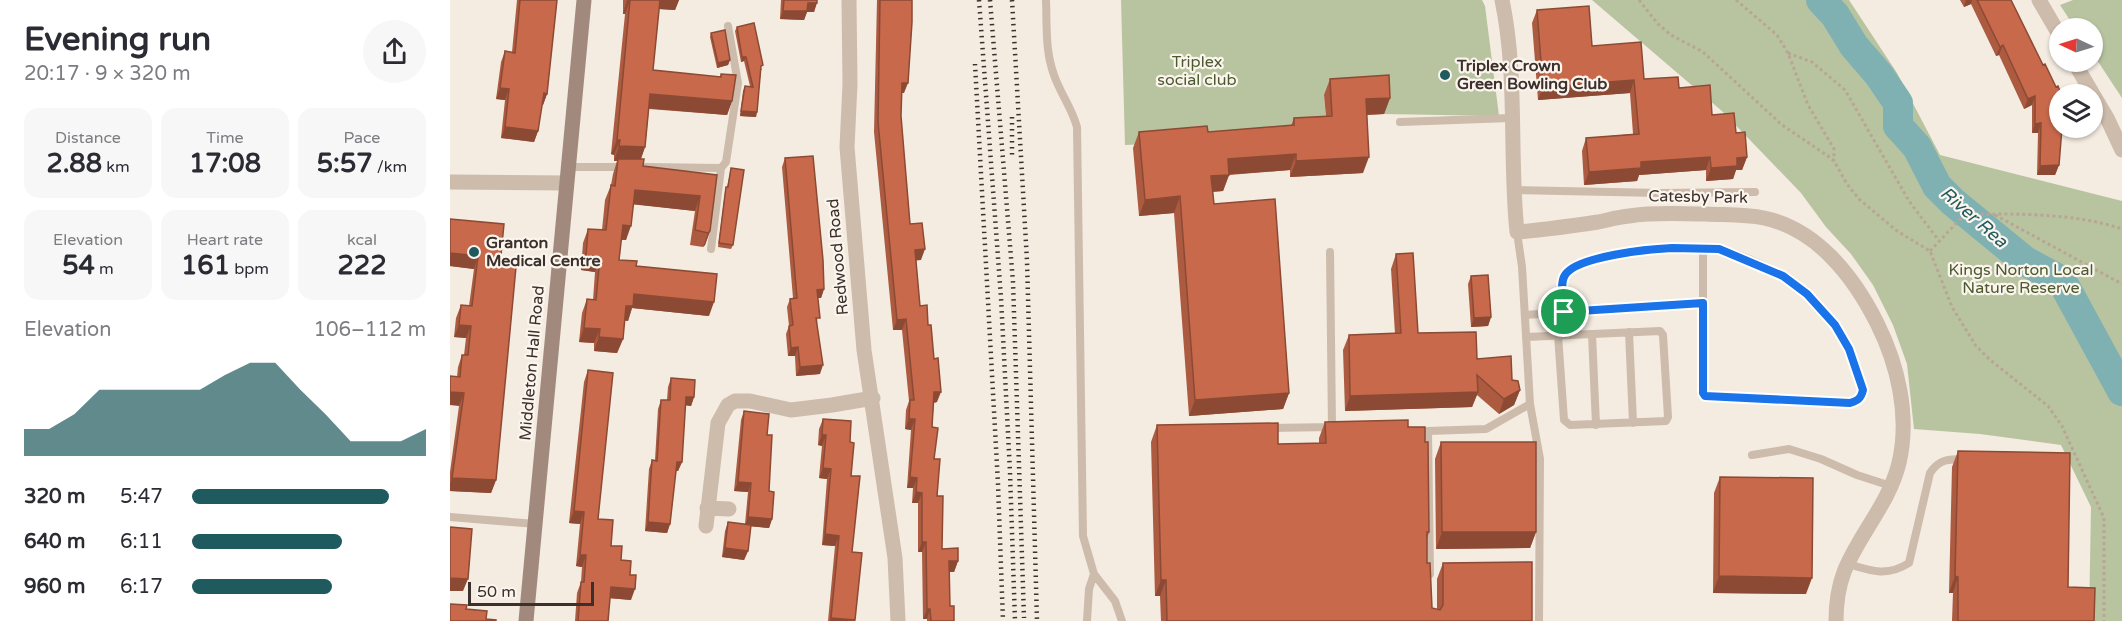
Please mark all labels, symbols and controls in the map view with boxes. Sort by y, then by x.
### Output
north arrow [2049,18,2103,72]
map controls [2049,18,2103,138]
text: Evening run [24,20,211,59]
button: share [363,20,426,83]
park label: Triplex social club [1157,52,1237,90]
place label: Triplex Crown Green Bowling Club [1456,56,1607,94]
text: 20:17 · 9 × 320 m [24,62,191,86]
marker: Triplex Crown Green Bowling Club [1438,68,1452,82]
button: layers [2049,84,2103,138]
text: Distance [55,128,121,148]
text: Time [206,128,244,148]
text: Pace [344,128,380,148]
text: 2.88 [46,148,102,179]
text: 17:08 [189,148,261,179]
text: 5:57 [317,148,373,179]
text: km [102,157,130,177]
text: /km [373,157,407,177]
water label: River Rea [1936,182,2013,253]
street label: Catesby Park [1648,186,1748,208]
street label: Redwood Road [823,198,853,316]
text: Elevation [53,230,123,250]
text: Heart rate [187,230,263,250]
text: kcal [347,230,377,250]
place label: Granton Medical Centre [486,233,601,271]
marker: Granton Medical Centre [467,245,481,259]
text: 54 [62,250,95,281]
text: 161 [181,250,230,281]
text: 222 [338,250,386,281]
text: m [95,259,114,279]
text: bpm [230,259,269,279]
park label: Kings Norton Local Nature Reserve [1949,260,2093,298]
street label: Middleton Hall Road [515,285,549,441]
pin [1538,286,1589,337]
icon: arrive [1547,295,1580,328]
text: Elevation [24,318,111,342]
text: 106–112 m [313,318,426,342]
text: 320 m [24,485,85,509]
text: 5:47 [120,485,163,509]
text: 640 m [24,530,85,554]
text: 6:11 [120,530,163,554]
text: 960 m [24,575,85,599]
text: 6:17 [120,575,163,599]
scale bar [468,579,594,606]
text: 50 m [477,582,516,602]

